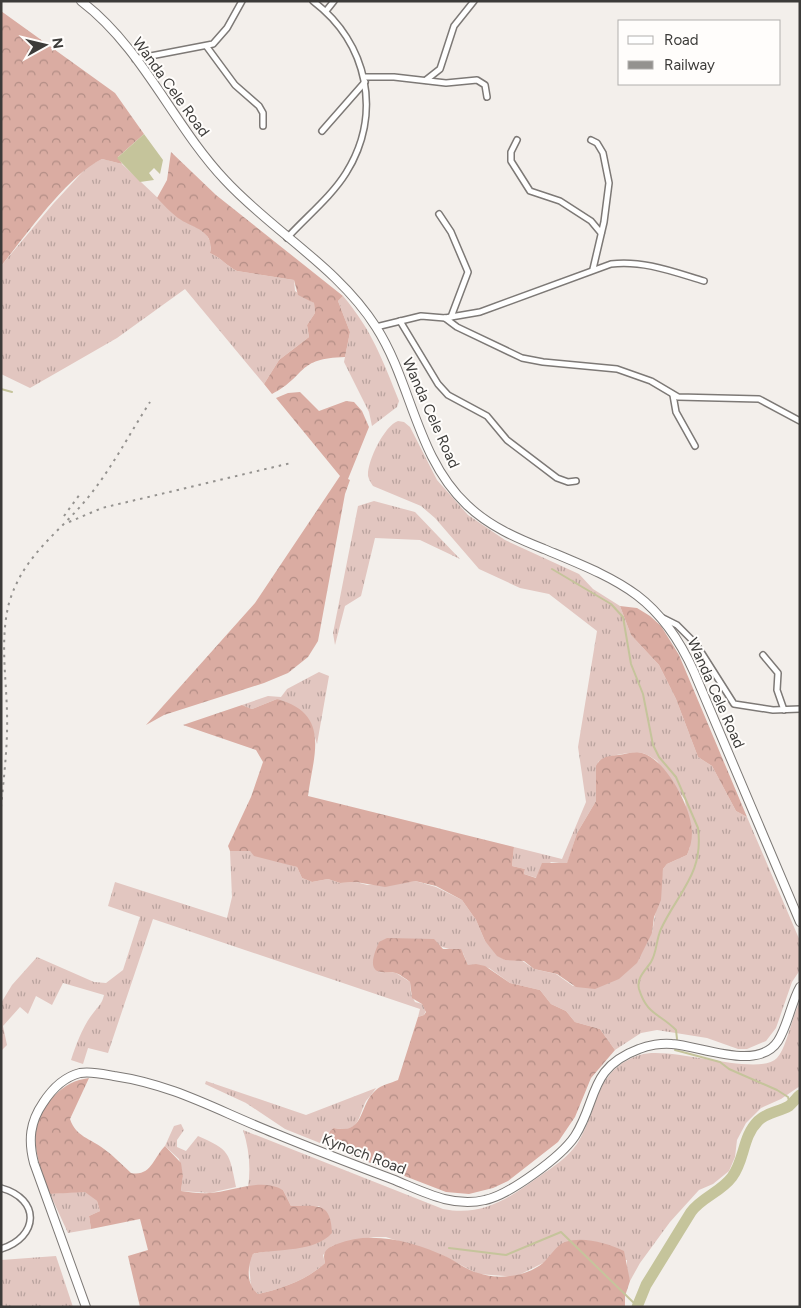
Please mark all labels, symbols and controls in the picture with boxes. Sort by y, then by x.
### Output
north arrow [20,20,70,70]
legend [618,20,781,85]
text: Road [664,31,699,49]
street label: Wanda Cele Road [129,34,213,140]
text: N [48,37,67,50]
text: Railway [664,56,715,74]
street label: Wanda Cele Road [399,355,463,471]
street label: Wanda Cele Road [684,635,748,751]
street label: Kynoch Road [319,1130,409,1178]

